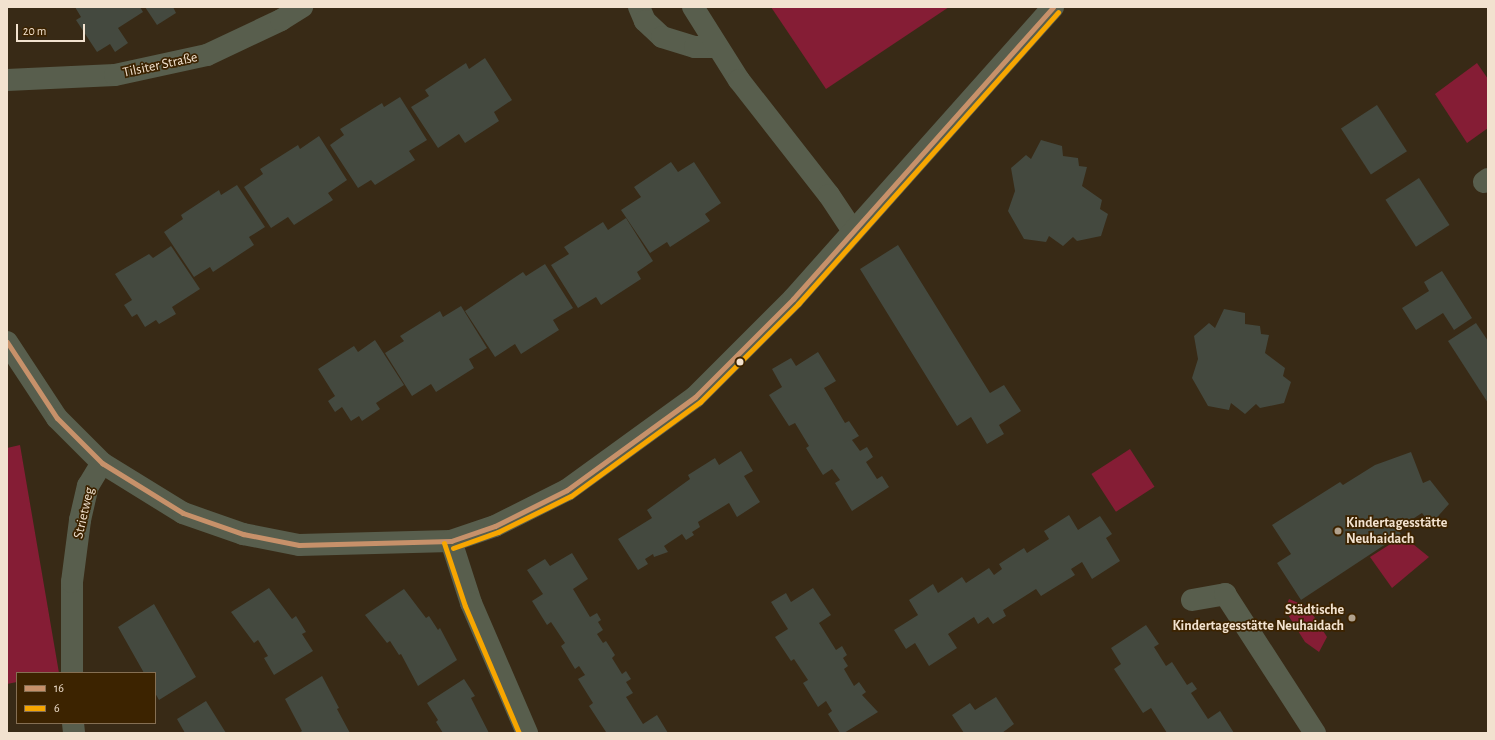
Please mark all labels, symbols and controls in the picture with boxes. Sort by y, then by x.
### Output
scale bar [18,16,87,42]
text: 20 m [23,25,46,37]
street label: Tilsiter Straße [121,49,199,81]
unlabelled marker [735,357,745,367]
street label: Strietweg [70,486,98,540]
place label: Kindertagesstätte Neuhaidach [1346,515,1447,548]
marker: Kindertagesstätte Neuhaidach [1333,526,1343,536]
place label: Städtische Kindertagesstätte Neuhaidach [1172,602,1344,634]
marker: Städtische Kindertagesstätte Neuhaidach [1347,613,1357,623]
legend [16,672,156,724]
text: 16 [54,682,64,694]
text: 6 [54,702,60,714]

